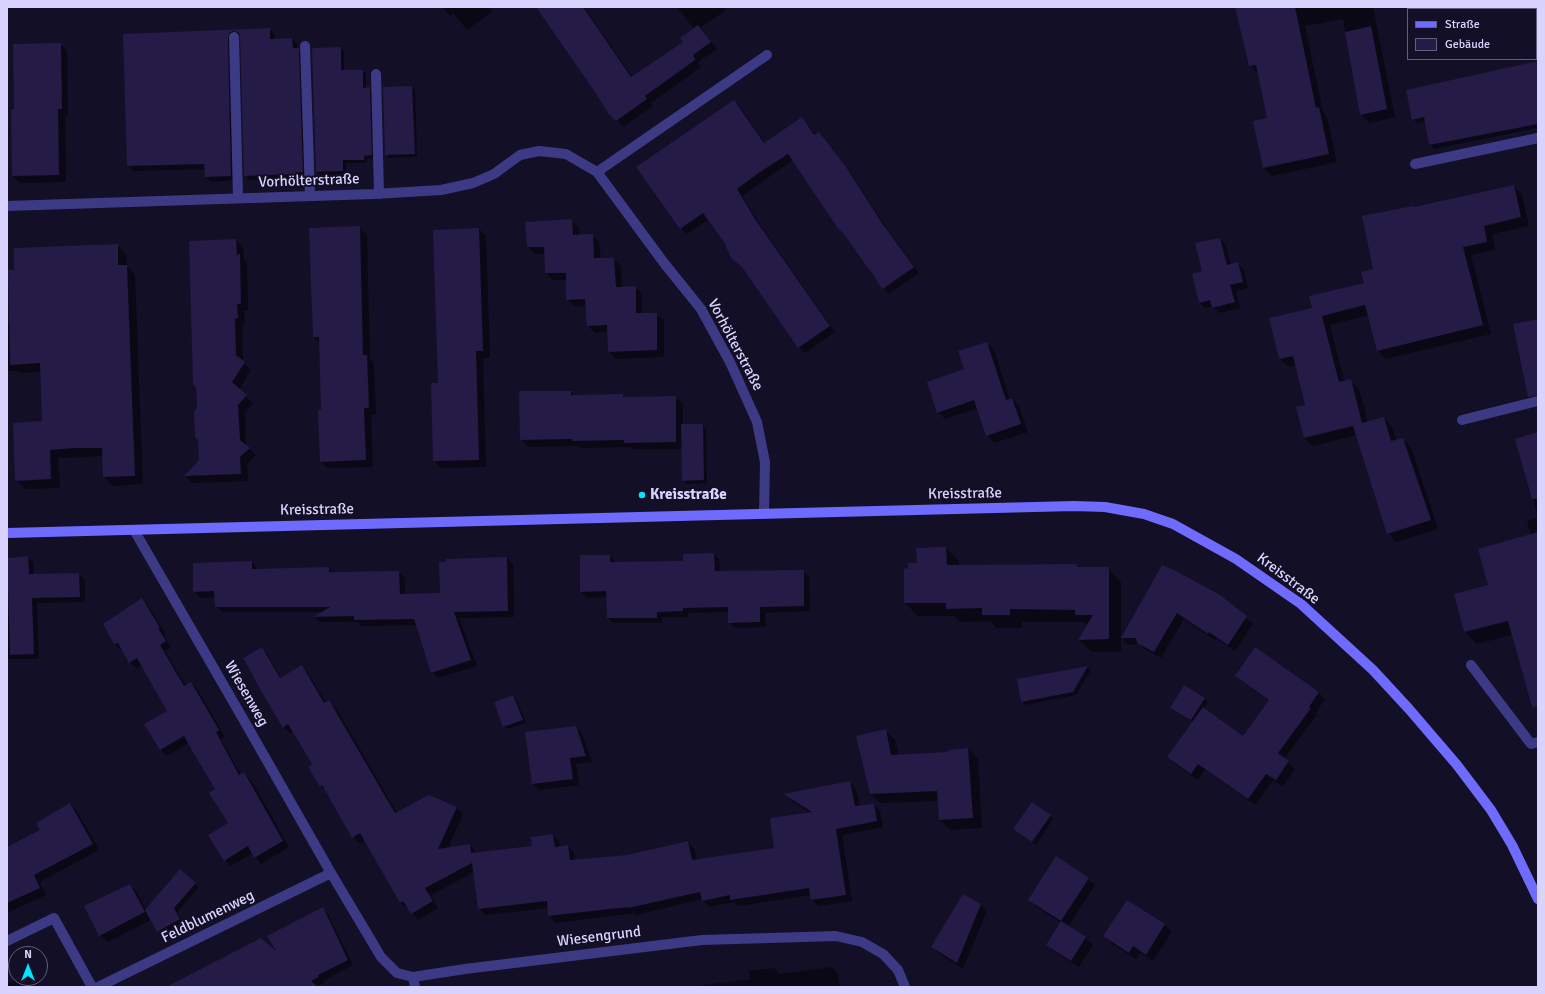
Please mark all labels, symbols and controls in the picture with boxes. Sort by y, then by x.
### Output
legend [1407,8,1537,60]
text: Straße [1445,17,1480,32]
text: Gebäude [1445,37,1490,52]
street label: Vorhölterstraße [258,170,360,192]
street label: Vorhölterstraße [703,296,767,394]
street label: Kreisstraße [928,484,1002,504]
place label: Kreisstraße [650,486,727,504]
marker: Kreisstraße [637,490,647,500]
street label: Kreisstraße [280,500,354,520]
street label: Kreisstraße [1253,550,1323,608]
street label: Wiesenweg [220,658,272,730]
street label: Feldblumenweg [159,887,257,947]
street label: Wiesengrund [556,923,642,951]
north arrow [8,946,48,986]
text: N [24,948,32,961]

